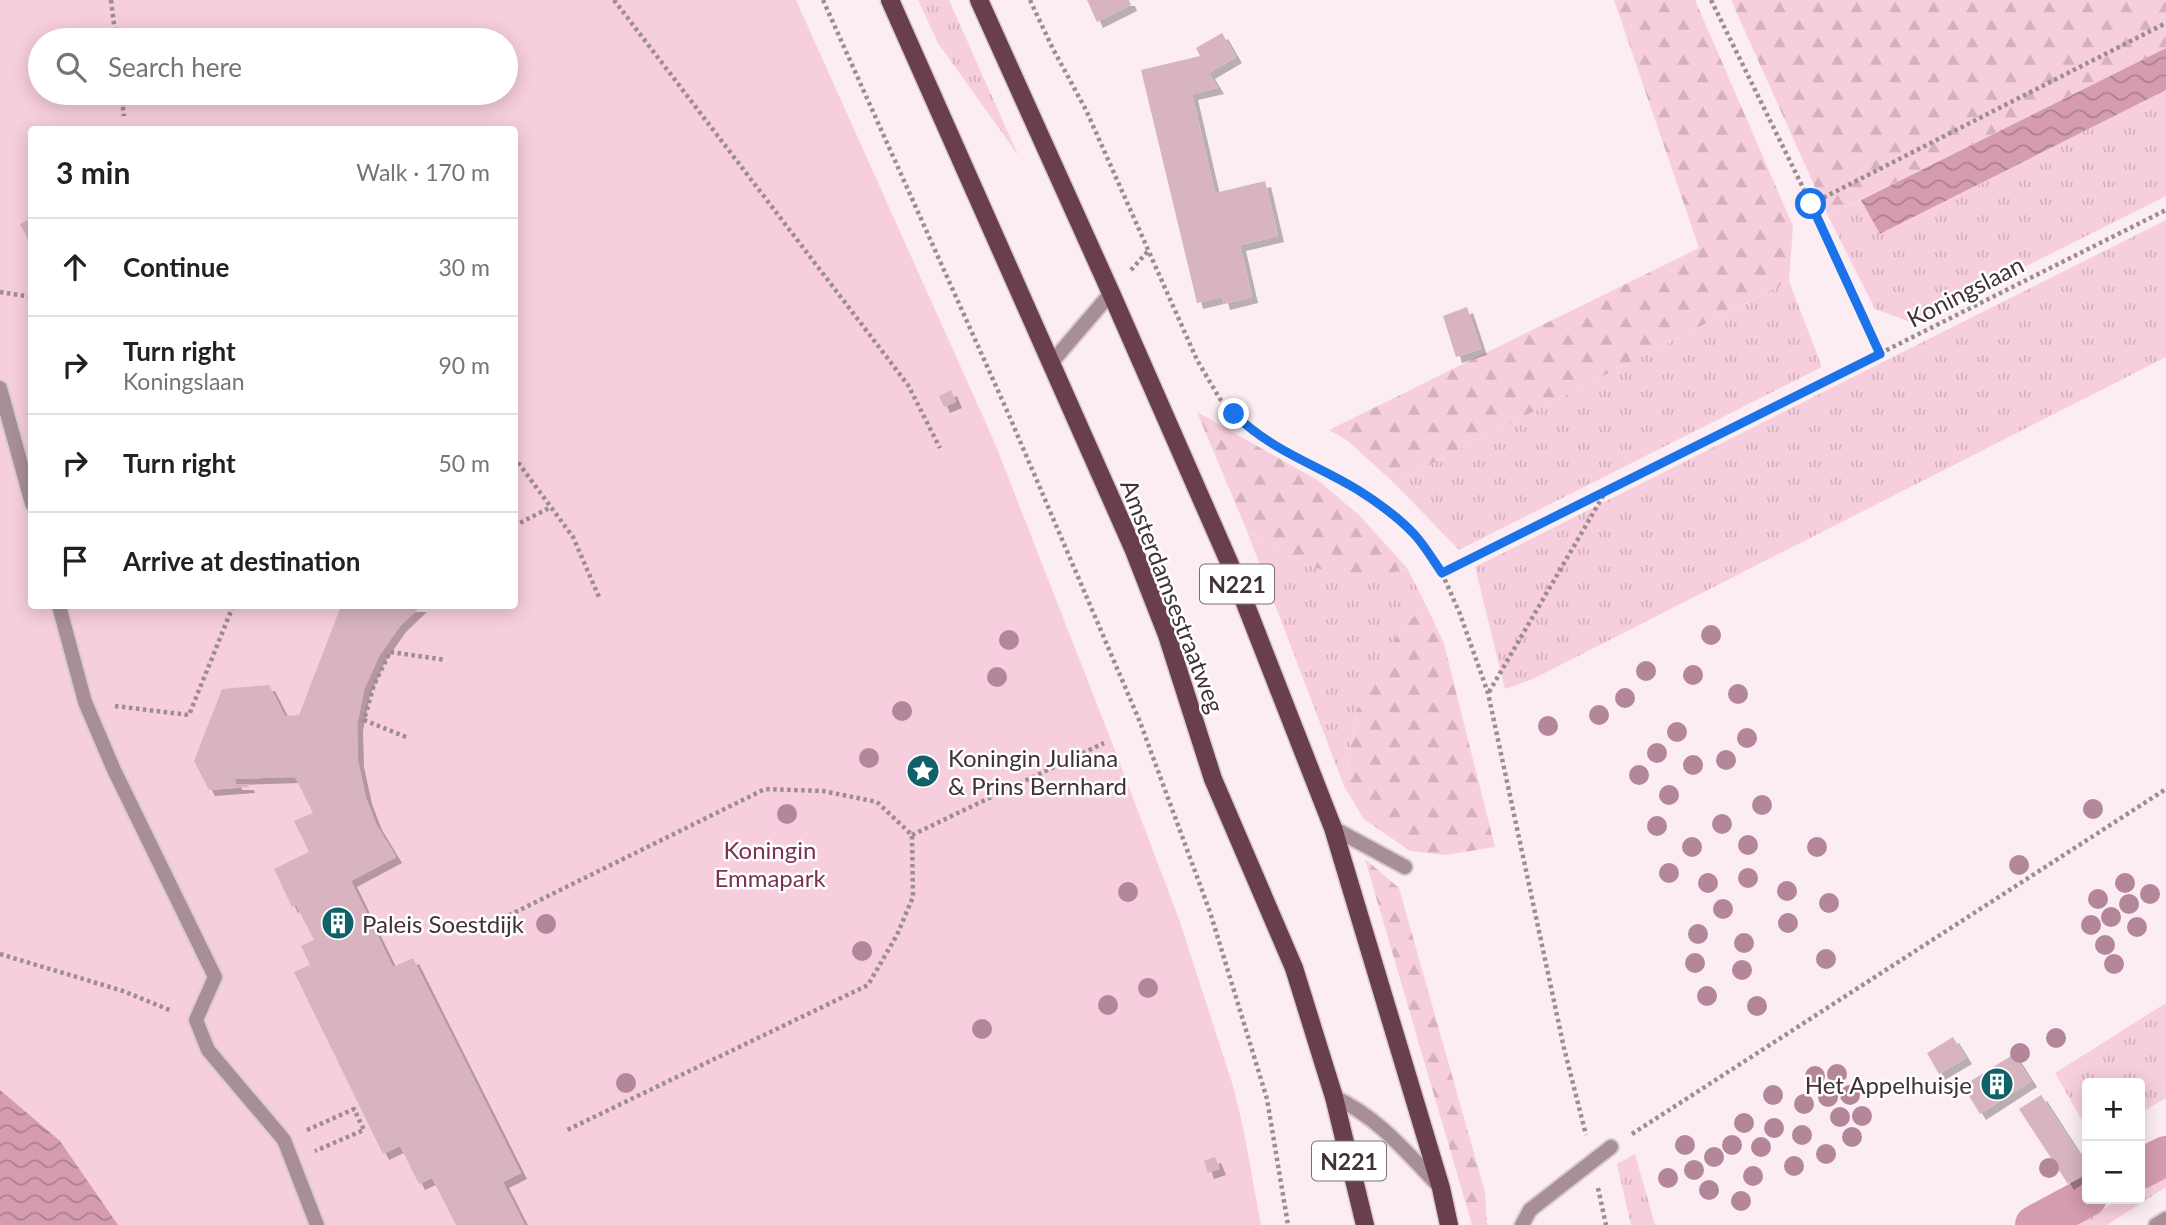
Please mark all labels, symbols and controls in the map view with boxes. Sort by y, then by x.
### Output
search box [28,28,518,105]
icon: search [52,48,90,86]
text: Search here [108,51,242,83]
text: 3 min [56,154,130,190]
text: Walk · 170 m [356,158,490,186]
route start [1795,188,1826,219]
icon: ahead [56,248,94,286]
street label: Koningslaan [1902,249,2028,333]
text: Continue [123,251,229,283]
text: 30 m [439,253,490,281]
text: Turn right [123,335,236,367]
icon: right [56,346,94,384]
text: 90 m [439,351,490,379]
text: Koningslaan [123,367,245,395]
route end [1218,398,1249,429]
icon: right [56,444,94,482]
text: Turn right [123,447,236,479]
text: 50 m [439,449,490,477]
street label: Amsterdamsestraatweg [1115,475,1231,717]
icon: arrive [56,542,94,580]
text: Arrive at destination [123,545,360,577]
road number: N221 [1200,564,1274,604]
place label: Koningin Juliana & Prins Bernhard [948,743,1127,800]
place icon: Koningin Juliana & Prins Bernhard [904,752,942,790]
park label: Koningin Emmapark [714,835,826,892]
building icon: Paleis Soestdijk [319,904,357,942]
place label: Paleis Soestdijk [362,909,525,938]
building icon: Het Appelhuisje [1978,1065,2016,1103]
place label: Het Appelhuisje [1805,1070,1972,1099]
map controls [2082,1078,2145,1204]
button: + [2082,1078,2145,1141]
button: − [2082,1141,2145,1204]
road number: N221 [1312,1142,1386,1180]

